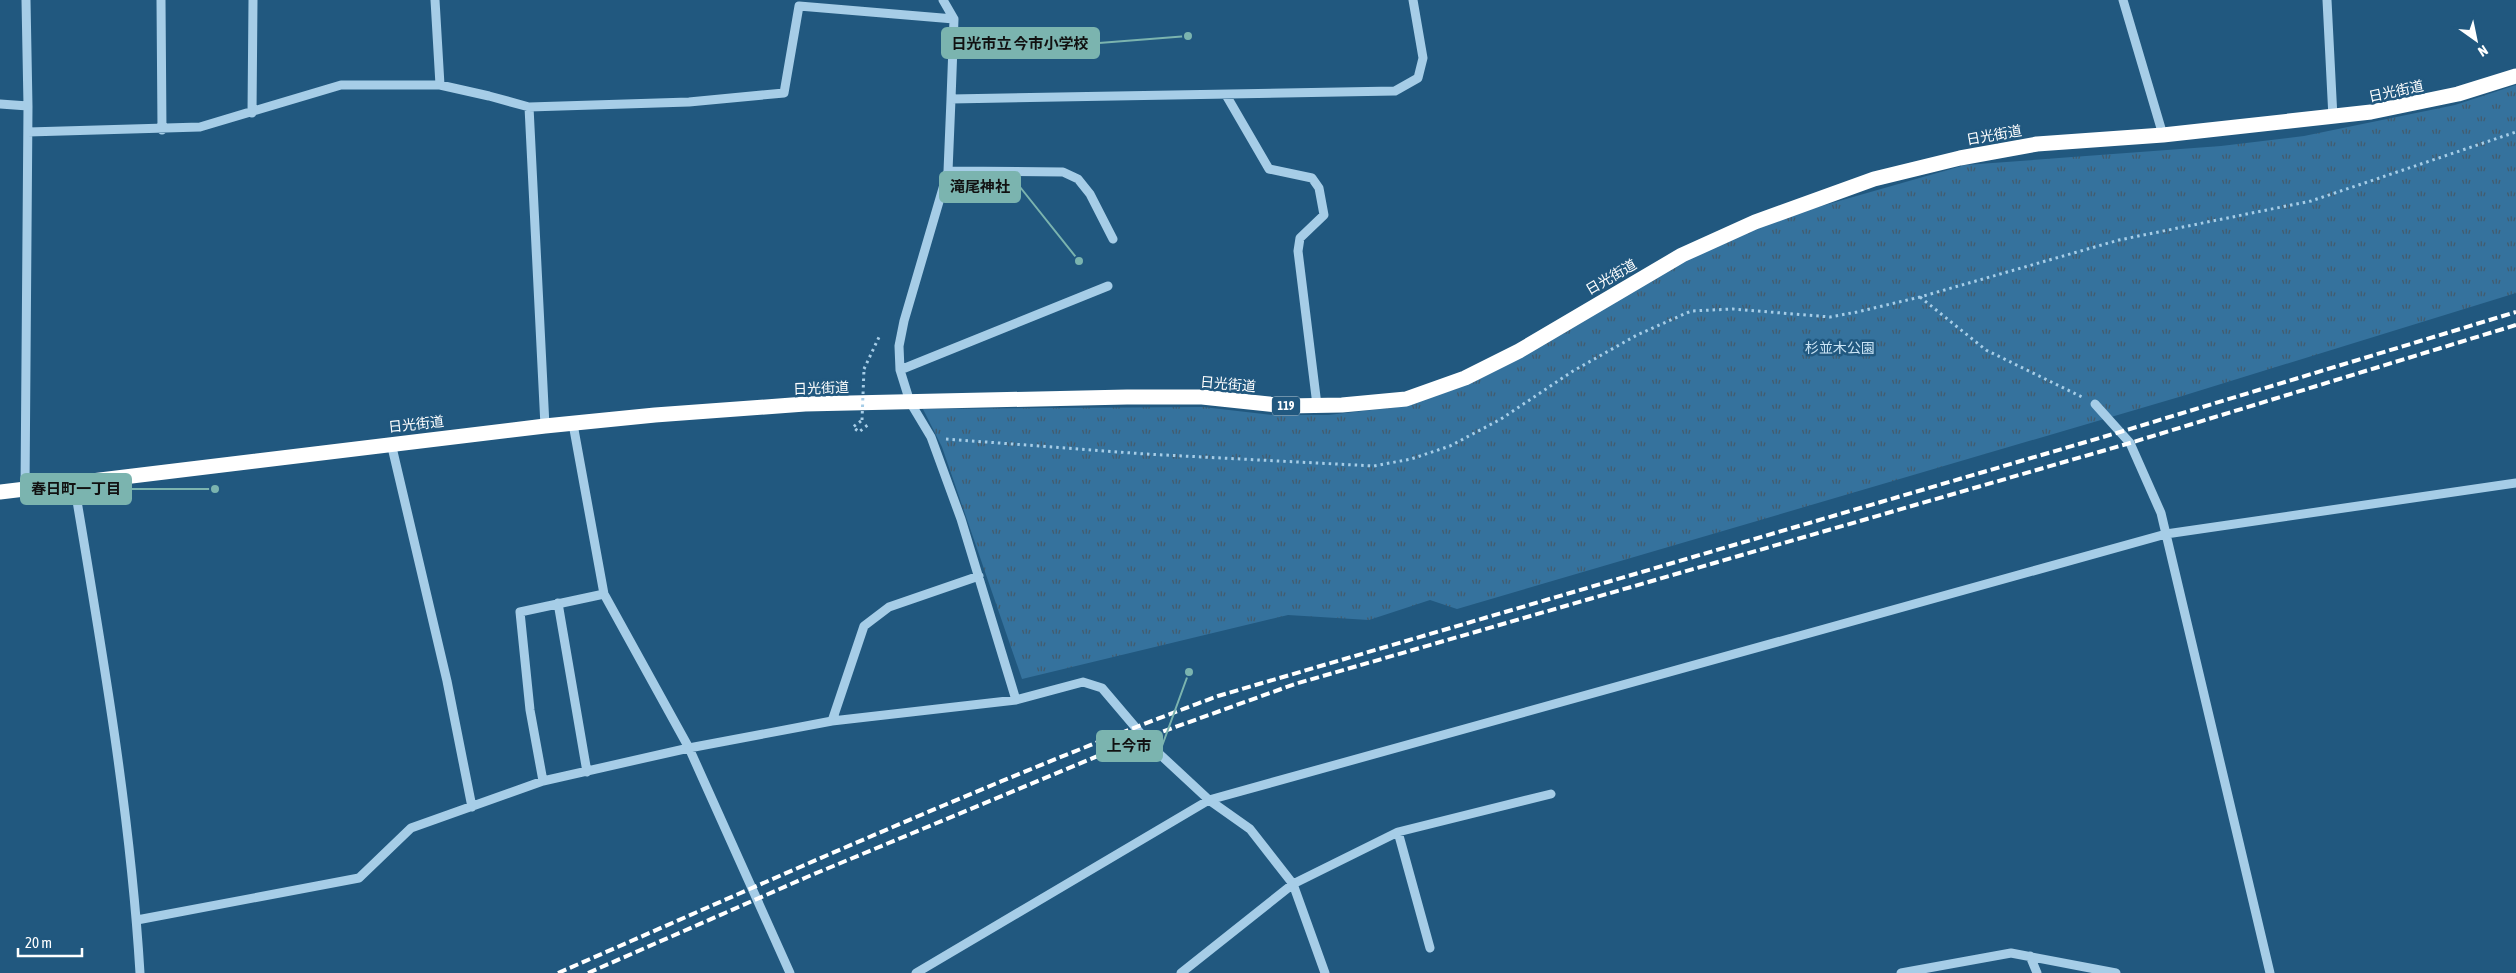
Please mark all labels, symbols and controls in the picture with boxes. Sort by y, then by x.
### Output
north arrow [2451,15,2501,65]
callout: 日光市立 今市小学校 [942,28,1099,58]
text: 日光市立 今市小学校 [951,35,1089,52]
text: N [2475,42,2491,60]
street label: 日光街道 [2367,77,2425,105]
street label: 日光街道 [1965,122,2023,148]
callout: 滝尾神社 [940,172,1020,202]
text: 滝尾神社 [950,178,1010,195]
street label: 日光街道 [1583,256,1639,298]
park label: 杉並木公園 [1805,340,1875,356]
street label: 日光街道 [1199,374,1257,394]
street label: 日光街道 [793,379,849,397]
road number: 119 [1272,396,1300,416]
street label: 日光街道 [387,413,445,435]
callout: 春日町一丁目 [21,474,131,504]
text: 春日町一丁目 [31,480,121,497]
callout: 上今市 [1097,731,1162,761]
text: 上今市 [1106,737,1152,754]
scale bar [18,926,81,958]
text: 20 m [25,934,52,951]

